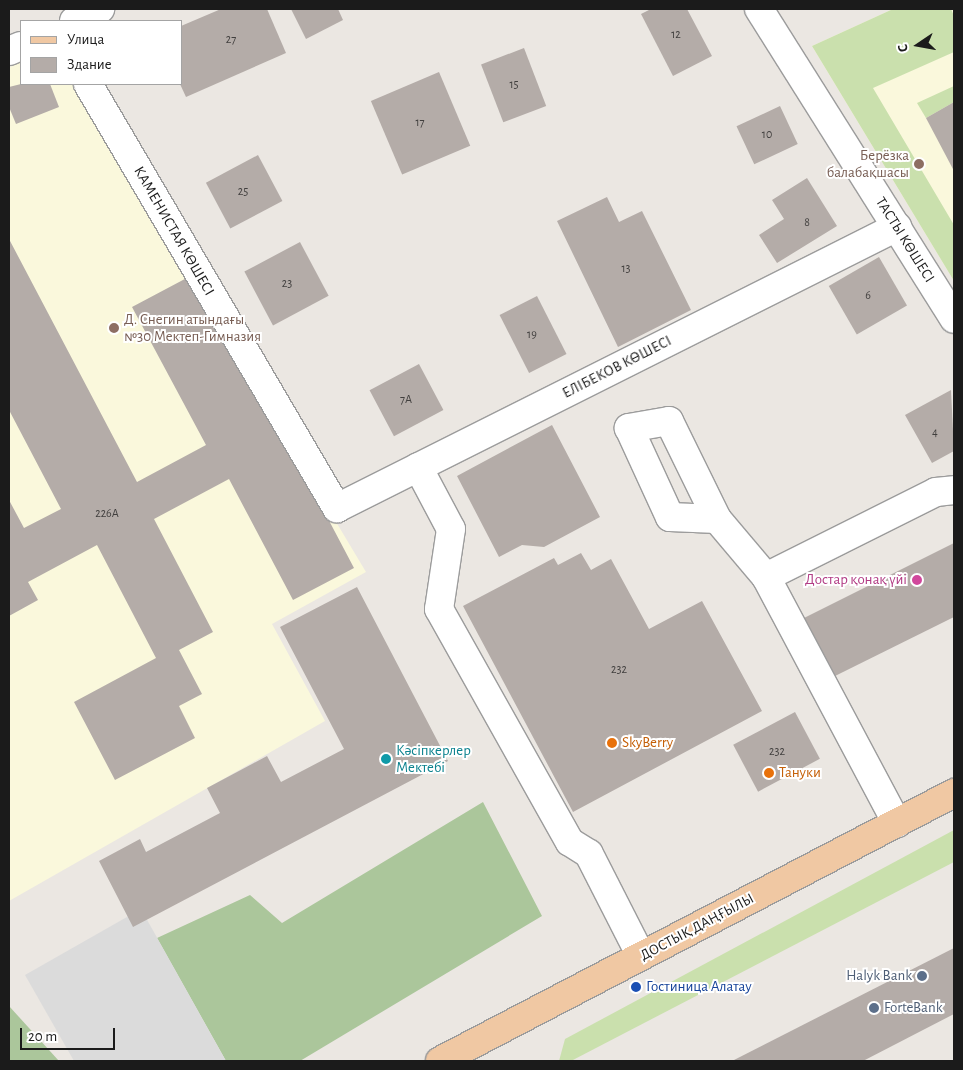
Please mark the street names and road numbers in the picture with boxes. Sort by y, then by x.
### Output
street label: КАМЕНИСТАЯ КӨШЕСІ [130,163,218,299]
street label: ТАСТЫ КӨШЕСІ [872,194,938,286]
street label: ЕЛІБЕКОВ КӨШЕСІ [559,332,675,402]
street label: ДОСТЫҚ ДАҢҒЫЛЫ [637,889,757,965]

